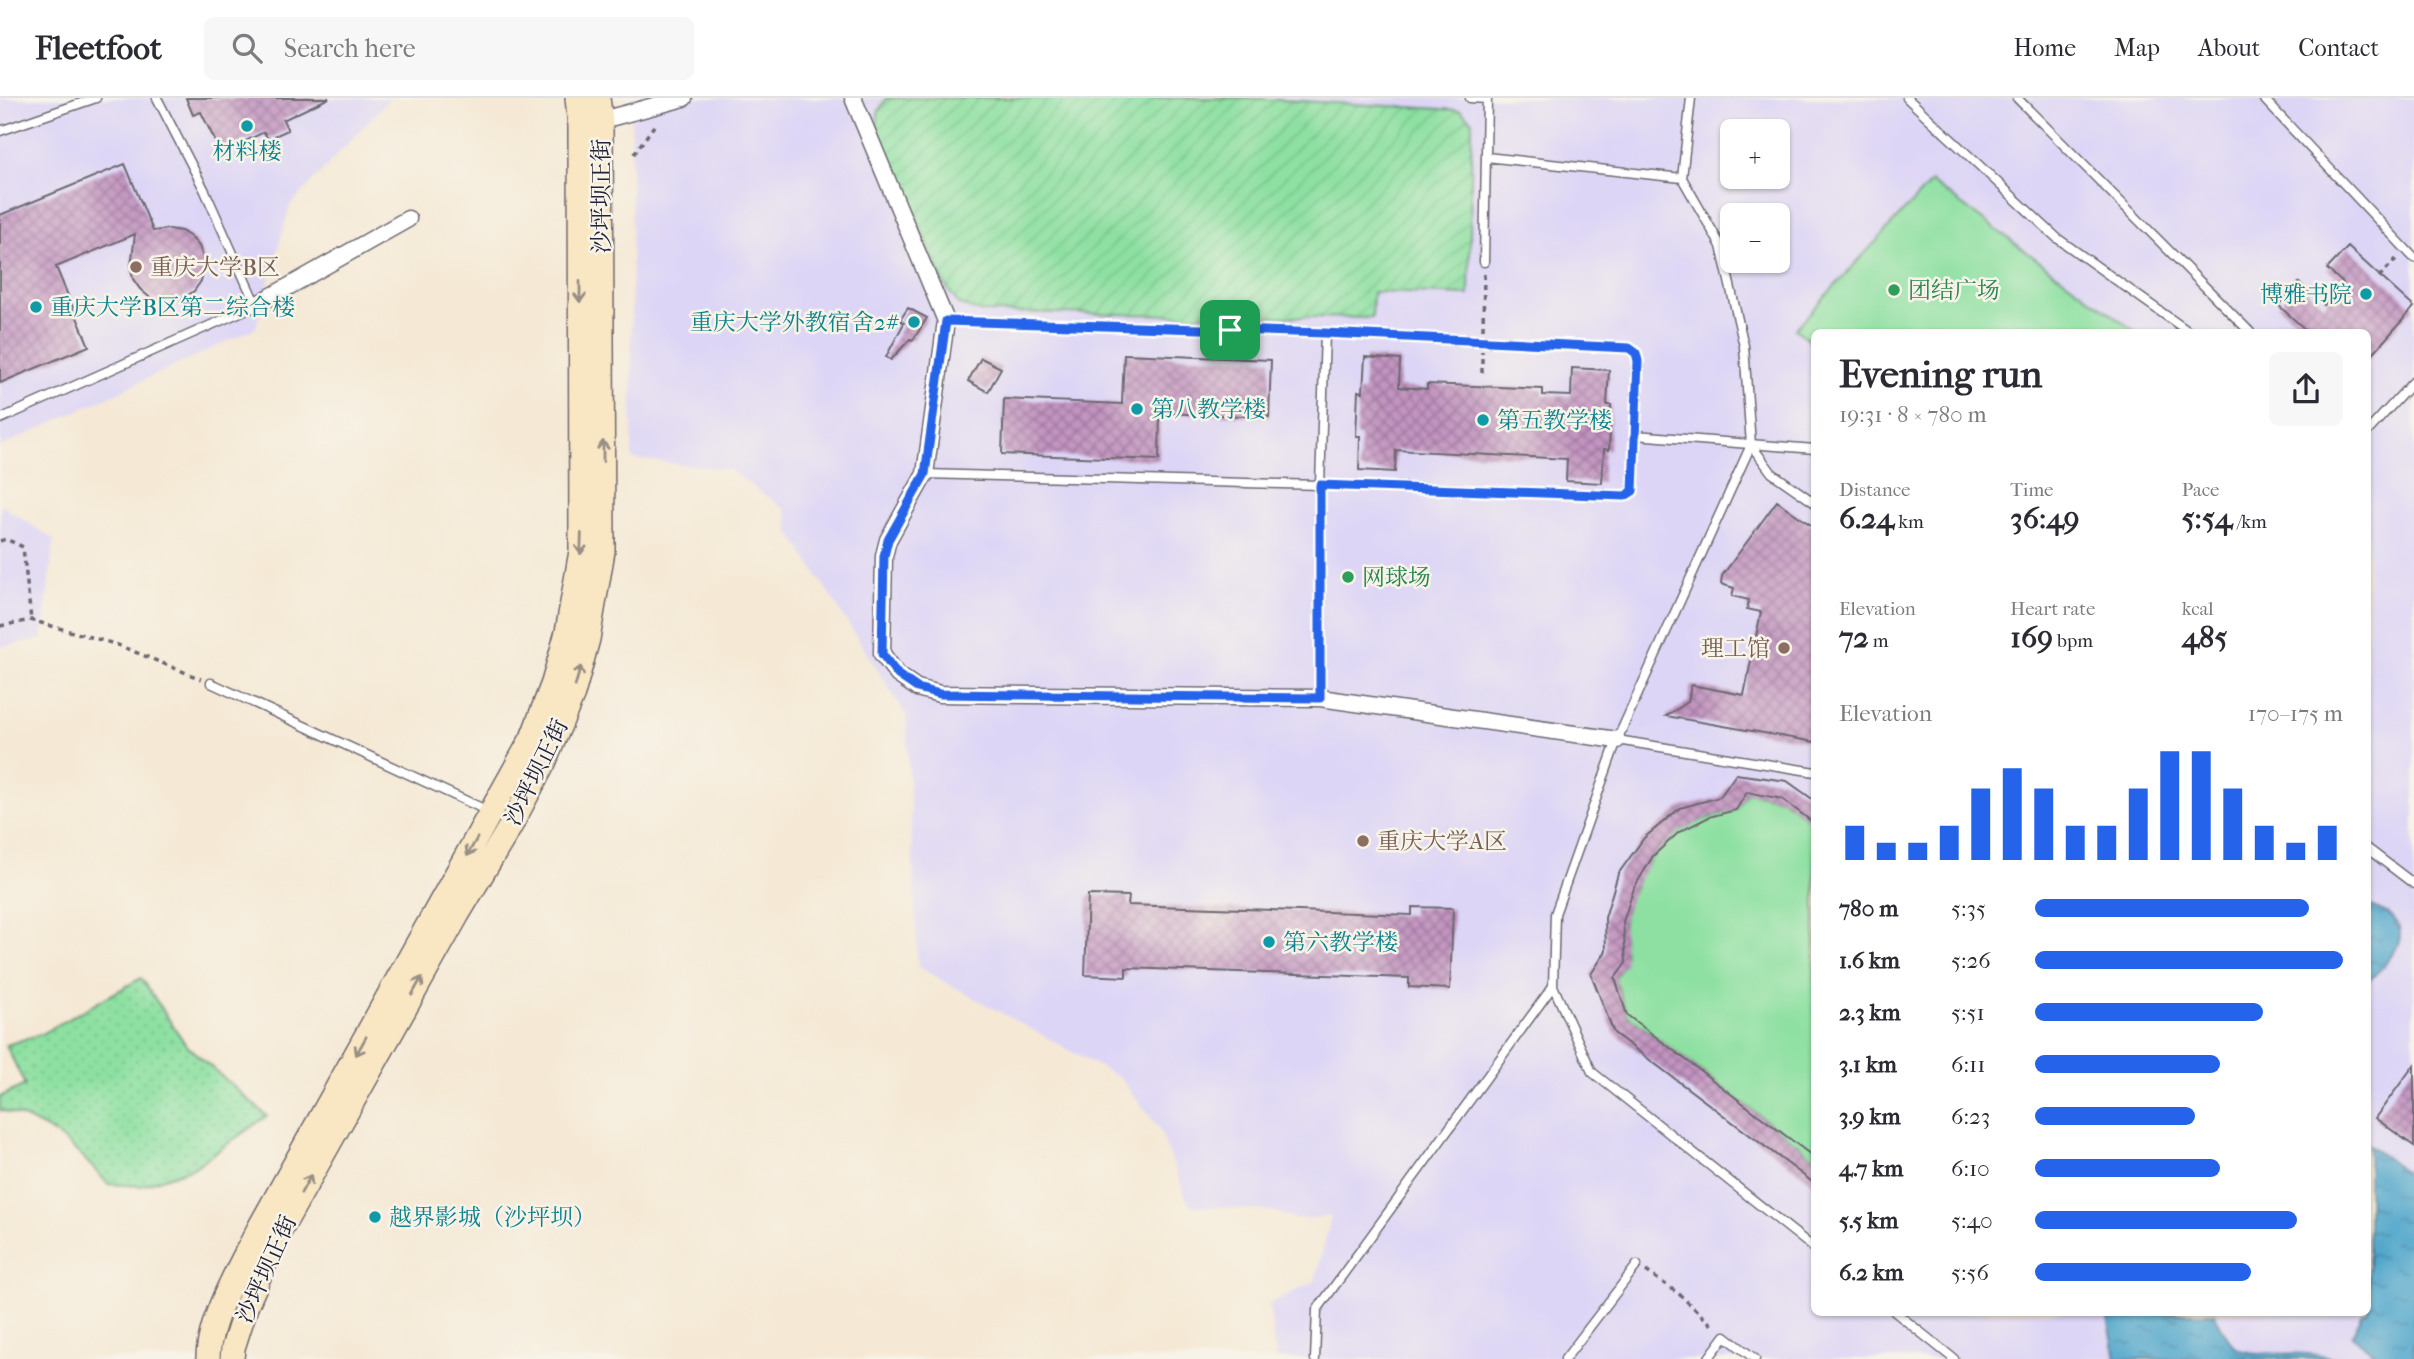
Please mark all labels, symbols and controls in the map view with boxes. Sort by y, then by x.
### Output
search box [204,17,694,80]
text: Fleetfoot [35,29,162,68]
icon: search [228,29,266,67]
text: Search here [284,33,416,64]
text: Home [2014,34,2076,62]
text: Map [2114,34,2160,62]
text: About [2198,34,2260,62]
text: Contact [2298,34,2379,62]
marker: 材料楼 [239,118,255,134]
map controls [1720,119,1790,273]
button: + [1720,119,1790,189]
place label: 材料楼 [213,138,282,165]
street label: 沙坪坝正街 [588,139,615,254]
button: − [1720,203,1790,273]
place label: 重庆大学B区 [150,254,280,281]
marker: 重庆大学B区 [128,259,144,275]
place label: 团结广场 [1908,277,2000,304]
one-way arrow [573,280,587,303]
place label: 博雅书院 [2260,281,2352,308]
marker: 团结广场 [1886,282,1902,298]
marker: 博雅书院 [2358,286,2374,302]
place label: 重庆大学B区第二综合楼 [50,294,295,321]
marker: 重庆大学B区第二综合楼 [28,299,44,315]
pin [1200,300,1260,360]
place label: 重庆大学外教宿舍2# [690,309,900,336]
icon: arrive [1211,311,1249,349]
marker: 重庆大学外教宿舍2# [906,314,922,330]
text: Evening run [1839,352,2042,397]
button: share [2269,352,2343,426]
place label: 第八教学楼 [1151,396,1266,423]
marker: 第八教学楼 [1129,401,1145,417]
text: 19:31 · 8 × 780 m [1839,401,1987,428]
place label: 第五教学楼 [1497,407,1612,434]
marker: 第五教学楼 [1475,412,1491,428]
one-way arrow [596,440,610,463]
text: Distance [1839,479,1910,501]
text: Time [2010,479,2054,501]
text: Pace [2182,479,2220,501]
text: 6.24 [1839,501,1894,536]
text: 36:49 [2010,501,2080,536]
text: 5:54 [2182,501,2233,536]
text: km [1894,511,1924,533]
text: /km [2233,511,2267,533]
one-way arrow [574,532,588,555]
place label: 网球场 [1362,564,1431,591]
marker: 网球场 [1340,569,1356,585]
text: Elevation [1839,598,1916,620]
text: Heart rate [2010,598,2095,620]
text: kcal [2182,598,2214,620]
text: 72 [1839,620,1869,655]
text: 169 [2010,620,2053,655]
text: 485 [2182,620,2227,655]
text: m [1869,630,1889,652]
text: bpm [2053,630,2093,652]
place label: 理工馆 [1701,635,1770,662]
marker: 理工馆 [1776,640,1792,656]
one-way arrow [572,665,585,688]
text: Elevation [1839,700,1932,727]
text: 170–175 m [2248,700,2343,727]
street label: 沙坪坝正街 [499,715,574,830]
place label: 重庆大学A区 [1377,828,1507,855]
marker: 重庆大学A区 [1355,833,1371,849]
one-way arrow [465,836,478,857]
text: 780 m [1839,895,1898,922]
text: 5:35 [1951,895,1986,922]
place label: 第六教学楼 [1283,929,1398,956]
marker: 第六教学楼 [1261,934,1277,950]
text: 1.6 km [1839,947,1900,974]
text: 5:26 [1951,947,1991,974]
one-way arrow [411,976,424,997]
text: 2.3 km [1839,999,1901,1026]
text: 5:51 [1951,999,1985,1026]
one-way arrow [354,1035,368,1055]
text: 3.1 km [1839,1051,1897,1078]
text: 6:11 [1951,1051,1985,1078]
text: 3.9 km [1839,1103,1901,1130]
text: 6:23 [1951,1103,1990,1130]
text: 4.7 km [1839,1155,1903,1182]
text: 6:10 [1951,1155,1990,1182]
one-way arrow [299,1175,313,1195]
place label: 越界影城（沙坪坝） [389,1204,596,1231]
text: 5.5 km [1839,1207,1898,1234]
text: 5:40 [1951,1207,1993,1234]
marker: 越界影城（沙坪坝） [367,1209,383,1225]
street label: 沙坪坝正街 [231,1211,302,1327]
text: 6.2 km [1839,1259,1904,1286]
text: 5:56 [1951,1259,1989,1286]

